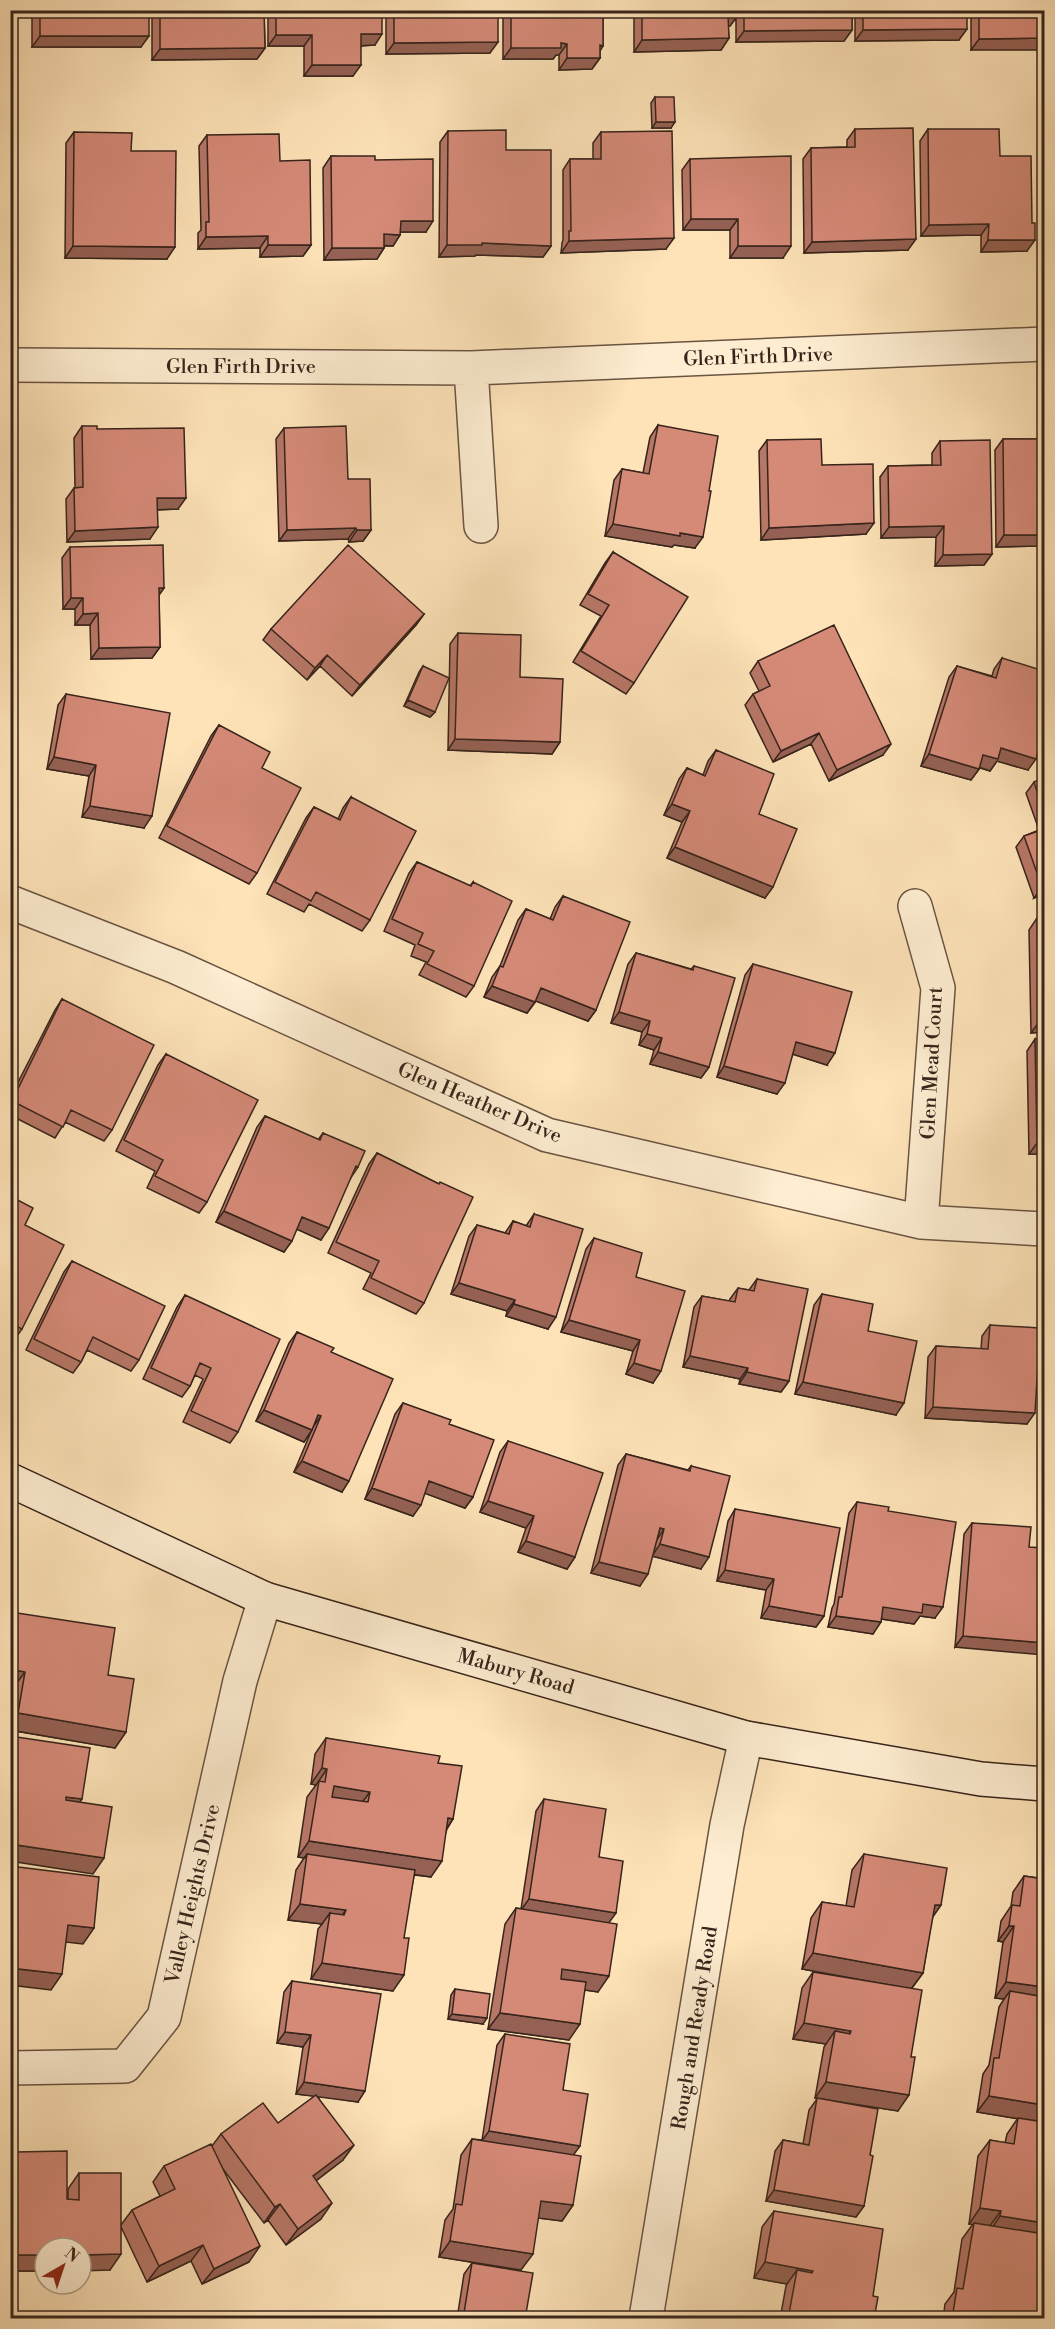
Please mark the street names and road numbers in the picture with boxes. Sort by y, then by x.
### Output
street label: Glen Firth Drive [683,342,833,373]
street label: Glen Firth Drive [166,355,316,380]
street label: Glen Mead Court [916,986,949,1140]
street label: Glen Heather Drive [393,1057,565,1149]
street label: Mabury Road [454,1644,577,1701]
street label: Valley Heights Drive [160,1802,226,1988]
street label: Rough and Ready Road [667,1924,724,2132]

